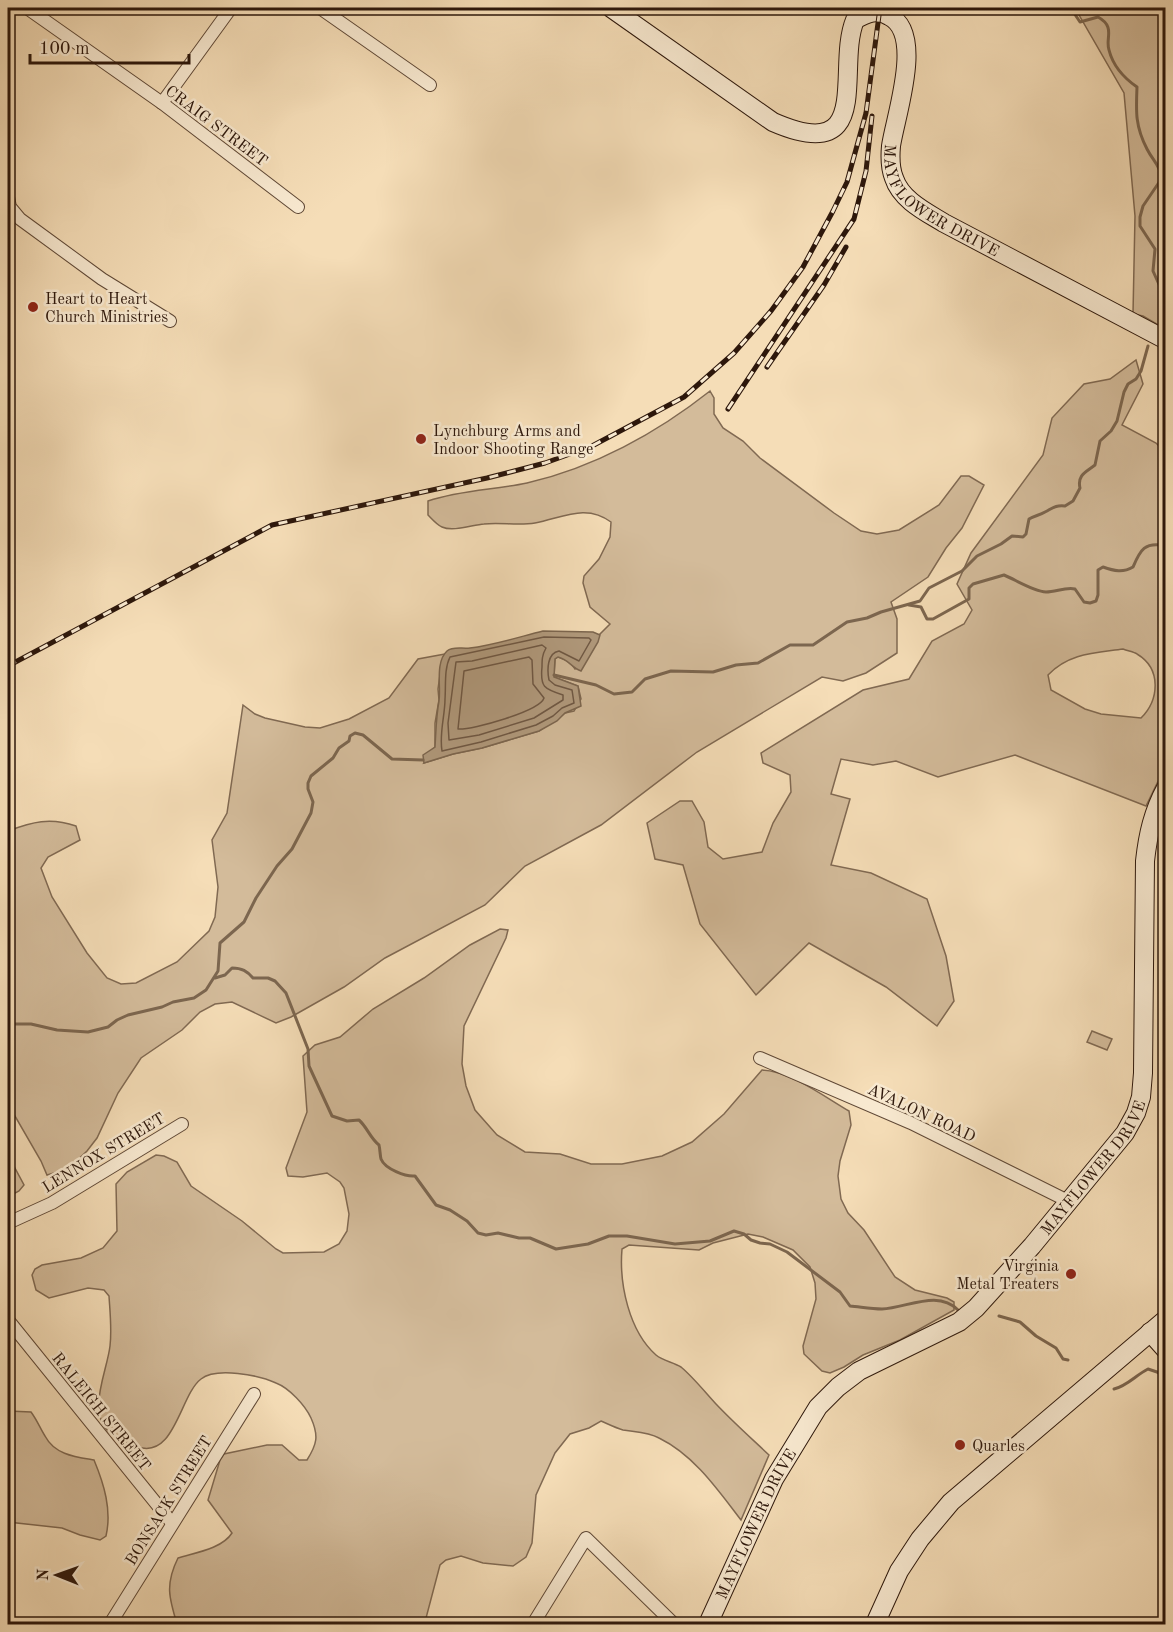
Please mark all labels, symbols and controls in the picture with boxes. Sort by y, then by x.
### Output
scale bar [30,27,189,65]
text: 100 m [39,40,90,58]
street label: CRAIG STREET [162,83,270,170]
street label: MAYFLOWER DRIVE [880,144,1001,261]
place label: Heart to Heart Church Ministries [45,292,168,326]
marker: Heart to Heart Church Ministries [26,300,40,314]
place label: Lynchburg Arms and Indoor Shooting Range [433,424,593,458]
marker: Lynchburg Arms and Indoor Shooting Range [414,432,428,446]
street label: AVALON ROAD [865,1082,978,1146]
street label: MAYFLOWER DRIVE [1038,1099,1149,1239]
street label: LENNOX STREET [40,1111,168,1197]
place label: Virginia Metal Treaters [956,1259,1059,1293]
marker: Virginia Metal Treaters [1064,1267,1078,1281]
street label: RALEIGH STREET [48,1350,153,1474]
street label: BONSACK STREET [123,1434,216,1569]
marker: Quarles [953,1438,967,1452]
place label: Quarles [972,1439,1025,1455]
street label: MAYFLOWER DRIVE [714,1447,800,1602]
north arrow [27,1545,87,1605]
text: N [36,1568,52,1581]

